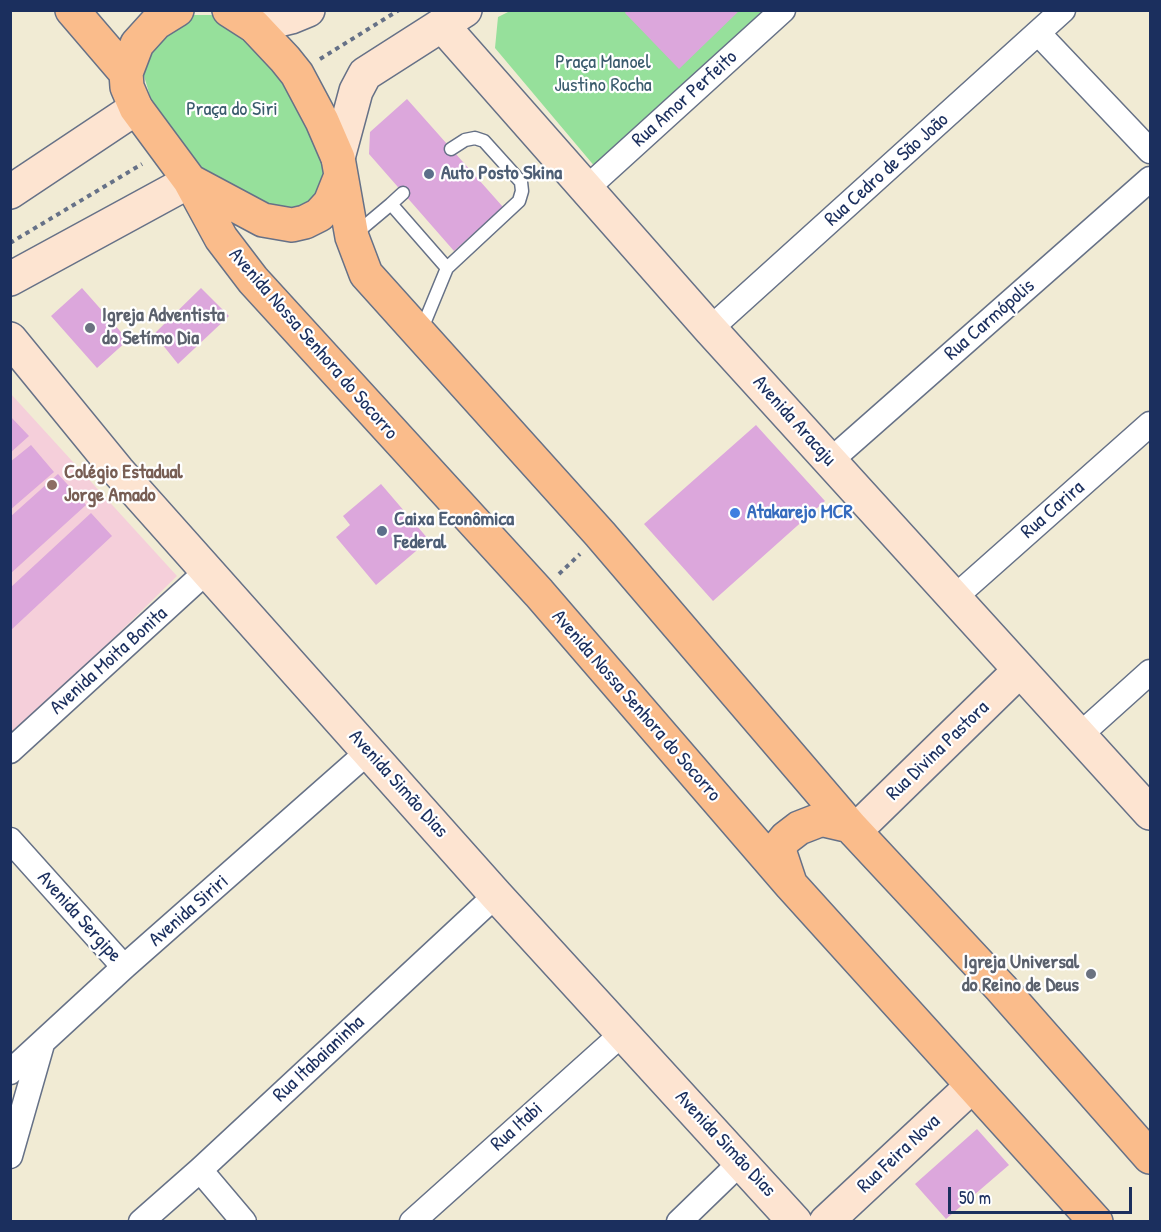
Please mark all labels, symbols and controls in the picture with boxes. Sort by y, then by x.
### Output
street label: Rua Amor Perfeito [628,46,742,152]
park label: Praça Manoel Justino Rocha [554,51,652,98]
park label: Praça do Siri [186,98,278,122]
street label: Rua Cedro de São João [820,108,954,232]
place label: Auto Posto Skina [441,162,562,186]
marker: Auto Posto Skina [422,167,436,181]
street label: Avenida Nossa Senhora do Socorro [223,243,403,445]
street label: Rua Carmópolis [940,274,1040,366]
place label: Igreja Adventista do Setímo Dia [102,304,225,351]
marker: Igreja Adventista do Setímo Dia [83,321,97,335]
street label: Avenida Aracaju [747,371,841,471]
place label: Colégio Estadual Jorge Amado [64,461,183,508]
street label: Rua Carira [1016,476,1090,544]
marker: Colégio Estadual Jorge Amado [45,478,59,492]
place label: Atakarejo MCR [747,501,853,525]
marker: Atakarejo MCR [728,506,742,520]
place label: Caixa Econômica Federal [394,508,514,555]
marker: Caixa Econômica Federal [375,524,389,538]
street label: Avenida Moita Bonita [45,602,173,720]
street label: Avenida Nossa Senhora do Socorro [546,605,726,807]
street label: Rua Divina Pastora [882,696,994,806]
street label: Avenida Simão Dias [343,725,453,843]
street label: Avenida Sergipe [32,867,126,967]
street label: Avenida Siriri [144,870,234,952]
place label: Igreja Universal do Reino de Deus [962,951,1079,998]
marker: Igreja Universal do Reino de Deus [1084,967,1098,981]
street label: Rua Itabaianinha [268,1011,370,1107]
street label: Avenida Simão Dias [670,1086,780,1202]
street label: Rua Itabi [486,1097,548,1157]
street label: Rua Feira Nova [853,1110,945,1198]
scale bar [951,1175,1136,1213]
text: 50 m [959,1185,991,1210]

